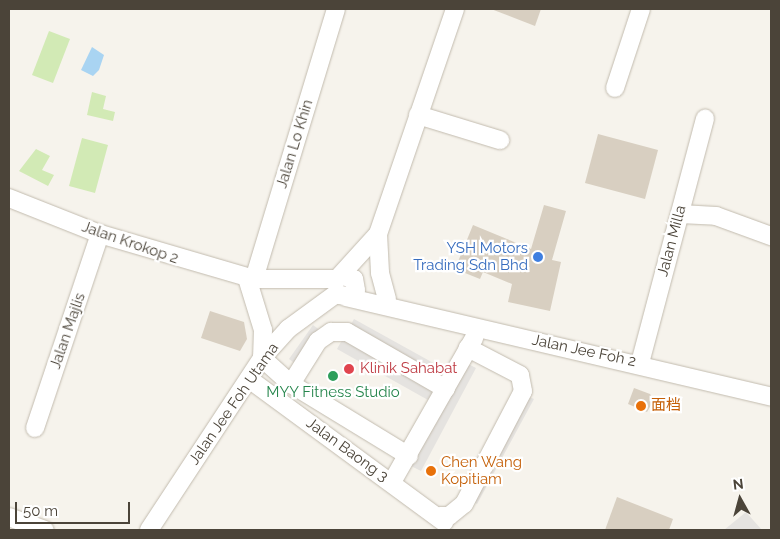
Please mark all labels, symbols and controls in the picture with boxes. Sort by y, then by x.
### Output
street label: Jalan Lo Khin [273,97,317,191]
street label: Jalan Milla [654,203,690,279]
street label: Jalan Krokop 2 [79,218,181,268]
place label: YSH Motors Trading Sdn Bhd [413,239,528,274]
marker: YSH Motors Trading Sdn Bhd [532,251,544,263]
street label: Jalan Majlis [47,291,89,371]
street label: Jalan Jee Foh 2 [530,331,638,371]
street label: Jalan Jee Foh Utama [185,339,283,469]
place label: Klinik Sahabat [360,360,457,378]
marker: Klinik Sahabat [342,362,356,376]
marker: MYY Fitness Studio [327,370,339,382]
place label: MYY Fitness Studio [266,384,400,402]
place label: 面档 [651,397,681,415]
marker: 面档 [635,400,647,412]
street label: Jalan Baong 3 [302,414,392,486]
place label: Chen Wang Kopitiam [441,453,522,488]
marker: Chen Wang Kopitiam [425,465,437,477]
north arrow [715,474,765,524]
text: N [732,476,744,493]
scale bar [18,492,132,524]
text: 50 m [23,502,58,520]

